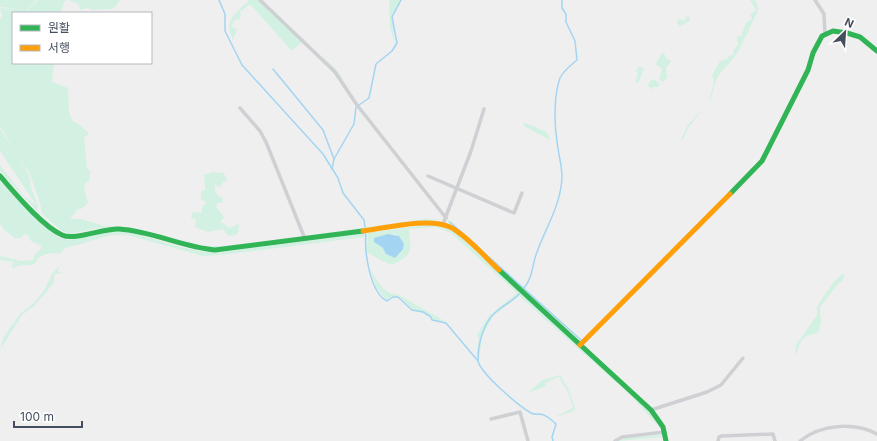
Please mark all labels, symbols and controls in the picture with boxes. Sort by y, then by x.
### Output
legend [12,12,152,64]
north arrow [825,12,865,52]
text: N [842,15,856,31]
text: 원활 [48,20,70,35]
text: 서행 [48,40,70,55]
scale bar [14,403,82,429]
text: 100 m [20,409,54,424]

